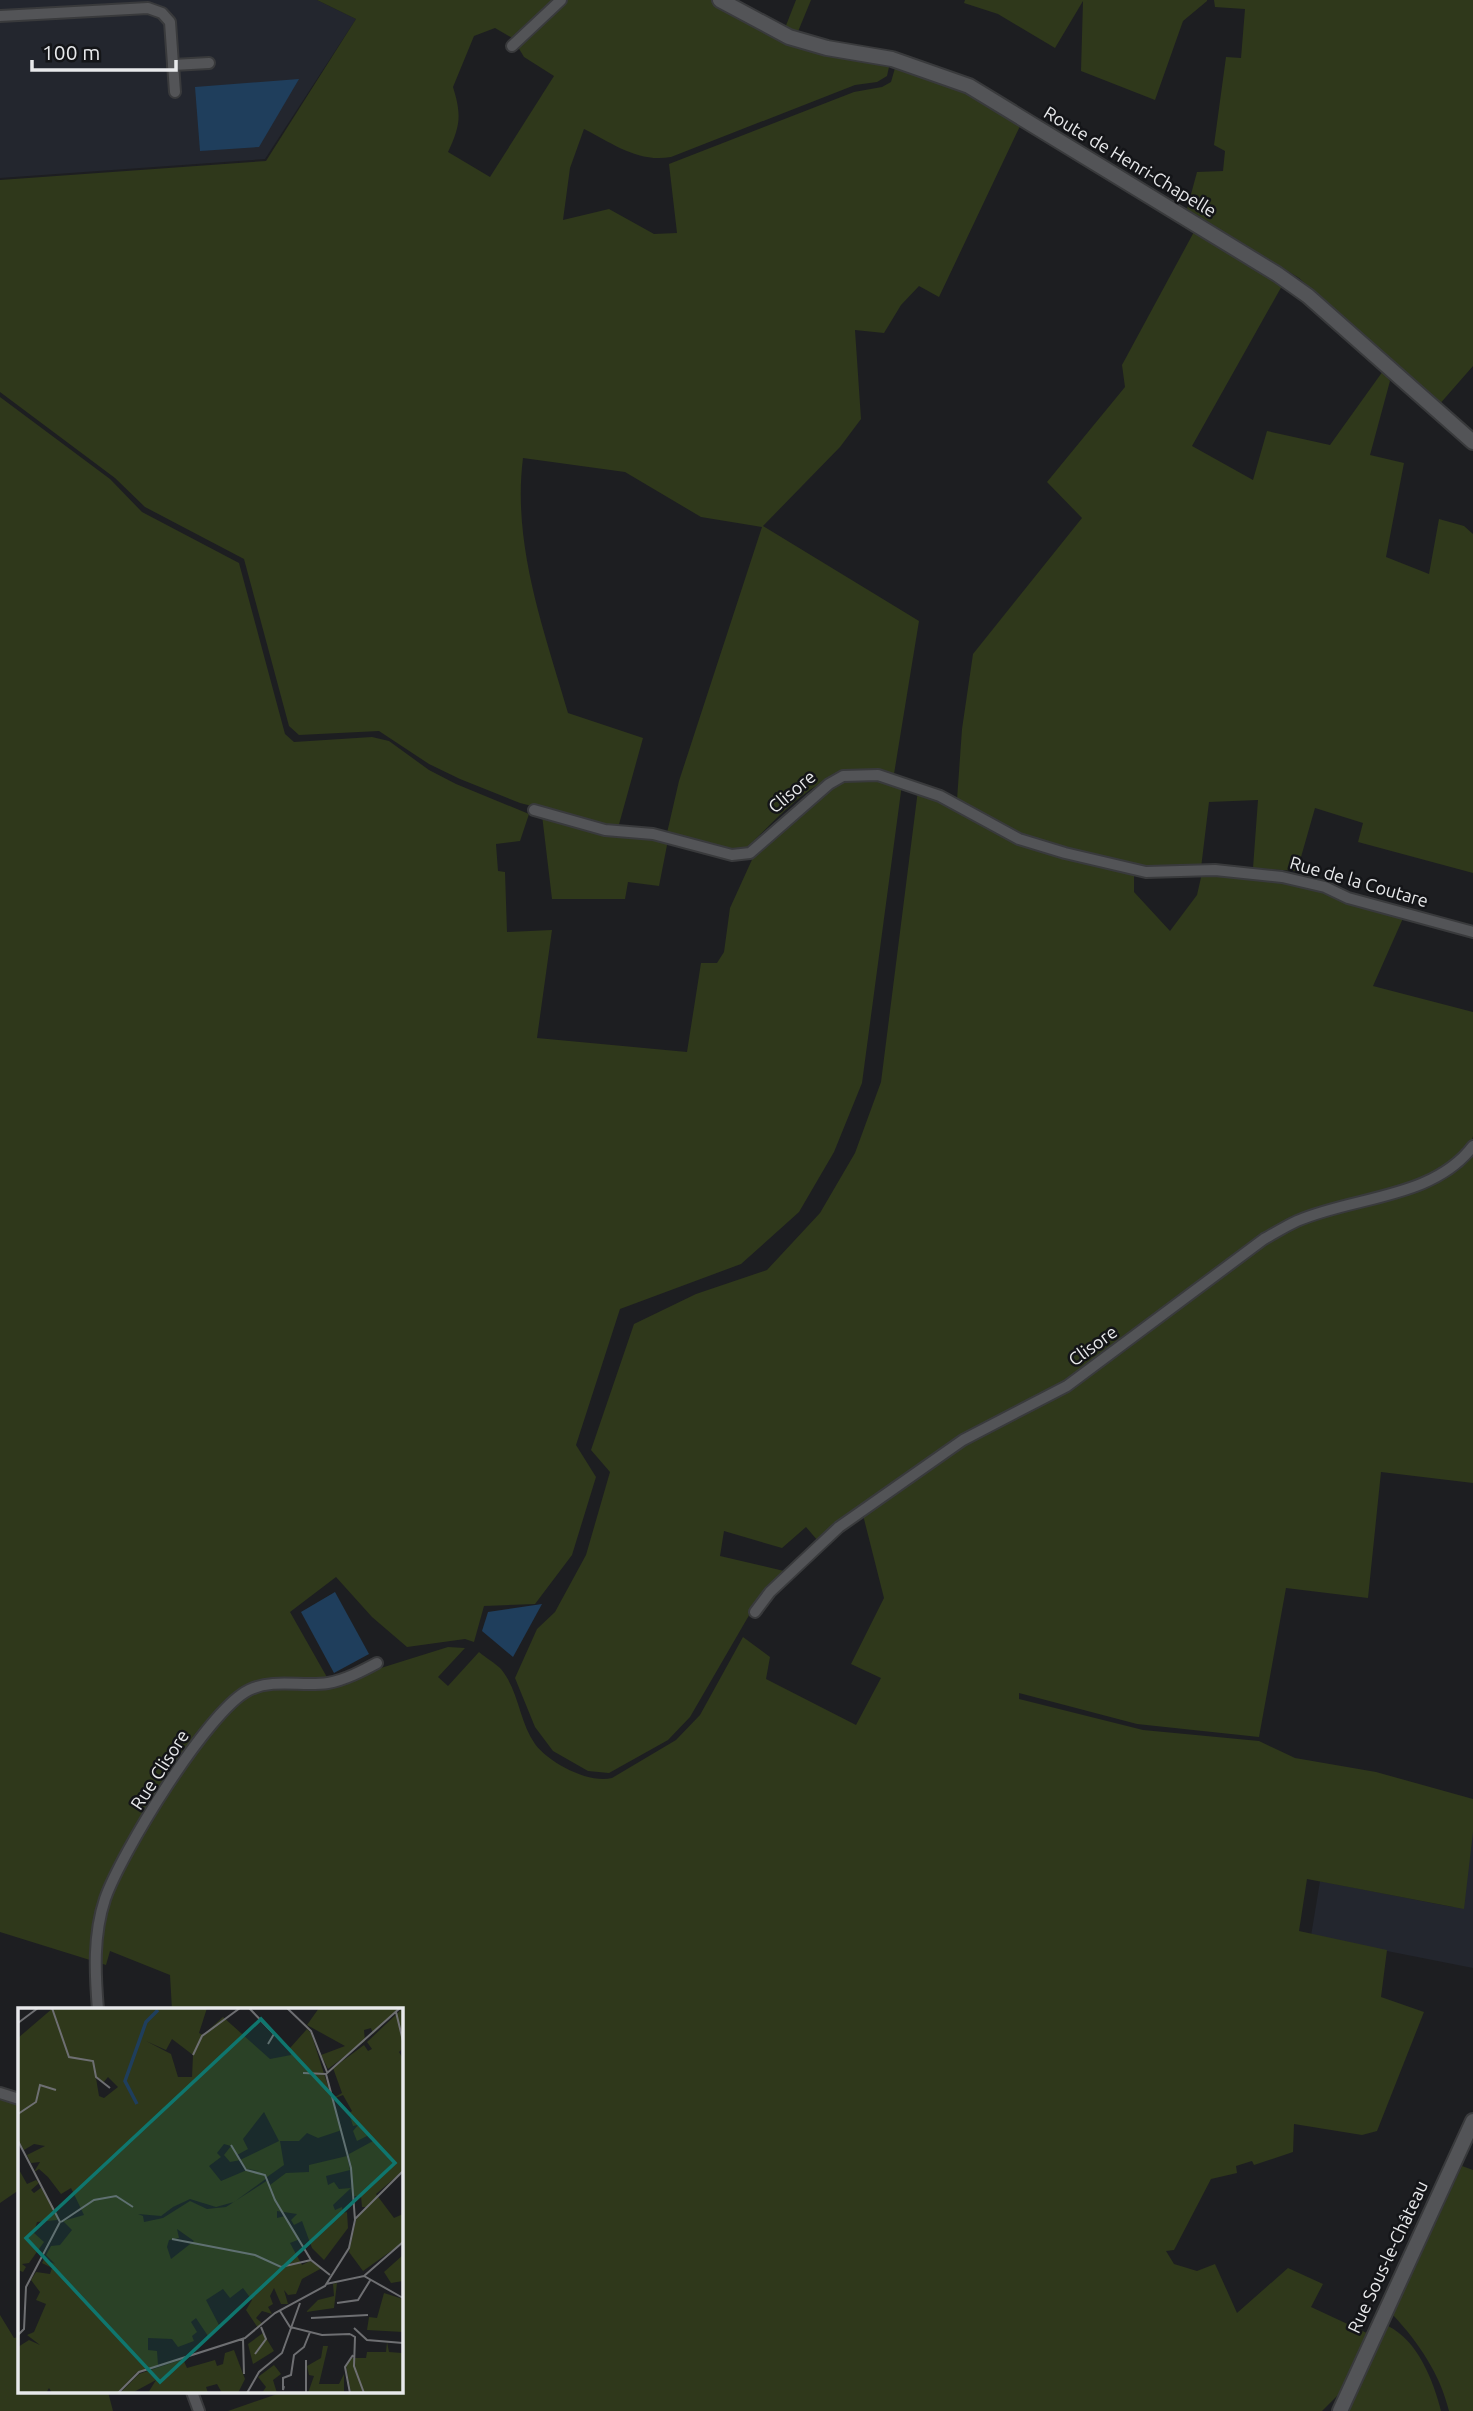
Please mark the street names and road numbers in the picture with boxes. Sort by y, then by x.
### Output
street label: Route de Henri-Chapelle [1041,102,1220,221]
street label: Clisore [764,766,819,817]
street label: Rue de la Coutare [1288,852,1431,910]
street label: Clisore [1064,1321,1121,1370]
street label: Rue Clisore [126,1726,192,1813]
street label: Rue Sous-le-Château [1343,2177,1431,2336]

